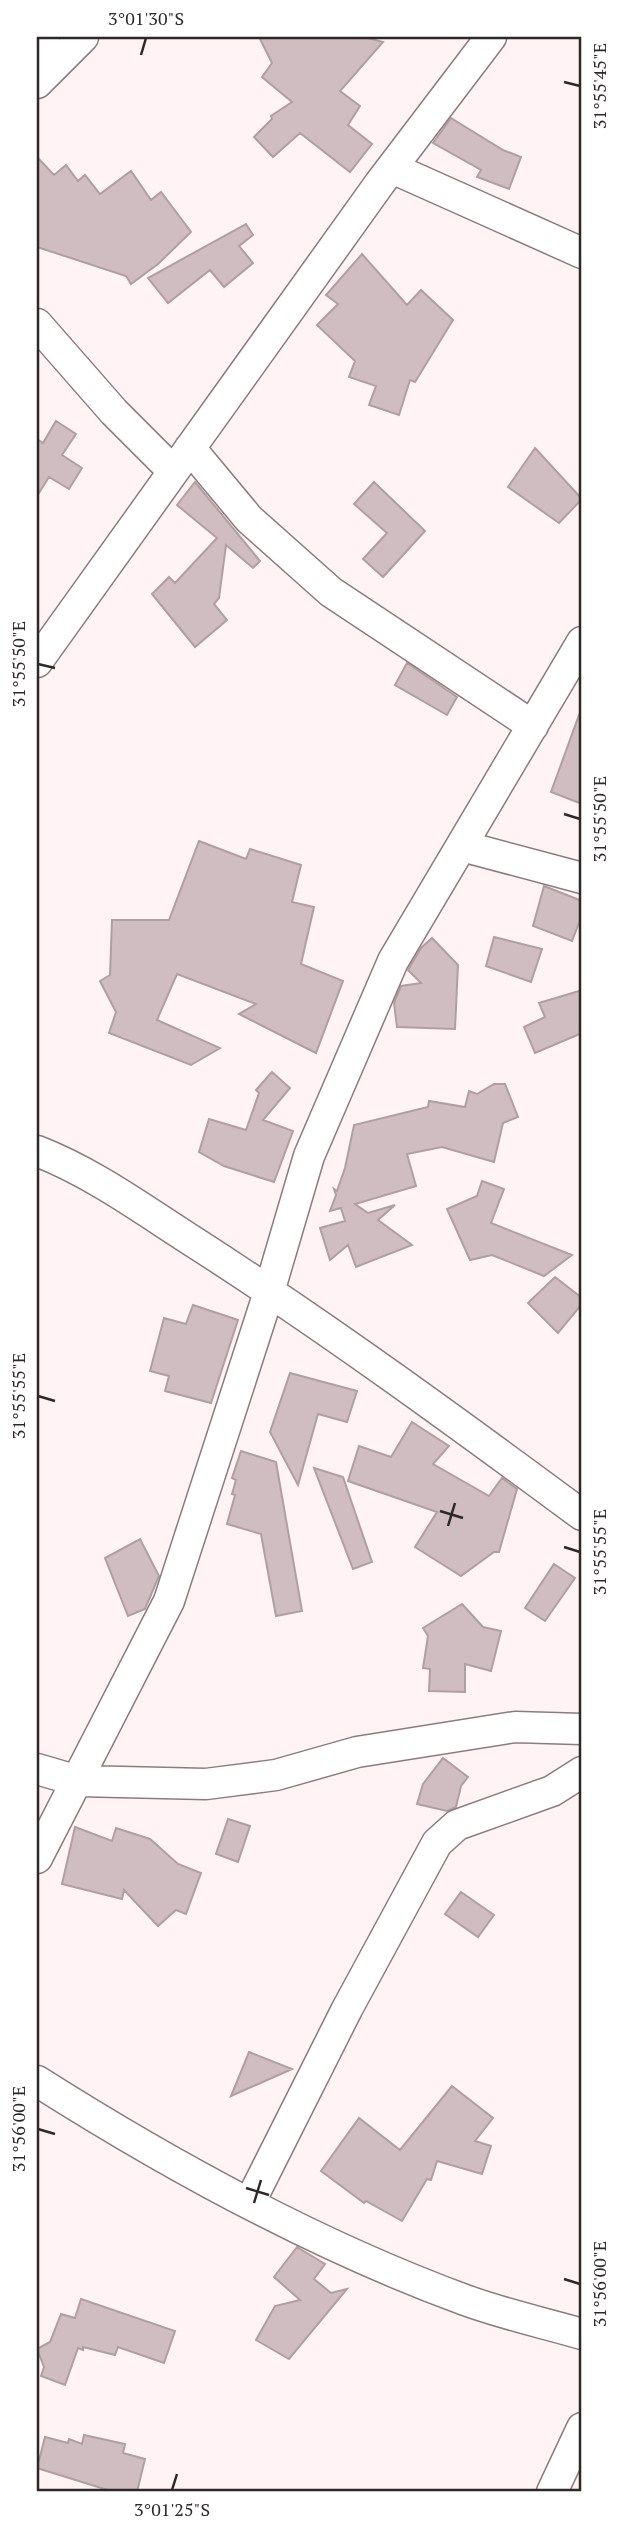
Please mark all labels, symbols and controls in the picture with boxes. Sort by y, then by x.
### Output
text: 3°01'30"S [108,6,184,30]
text: 31°55'45"E [587,43,611,129]
text: 31°55'50"E [6,621,30,707]
text: 31°55'50"E [587,776,611,862]
text: 31°55'55"E [6,1353,30,1439]
text: 31°55'55"E [587,1509,611,1595]
text: 31°56'00"E [6,2086,30,2172]
text: 31°56'00"E [587,2241,611,2327]
text: 3°01'25"S [134,2497,210,2521]

